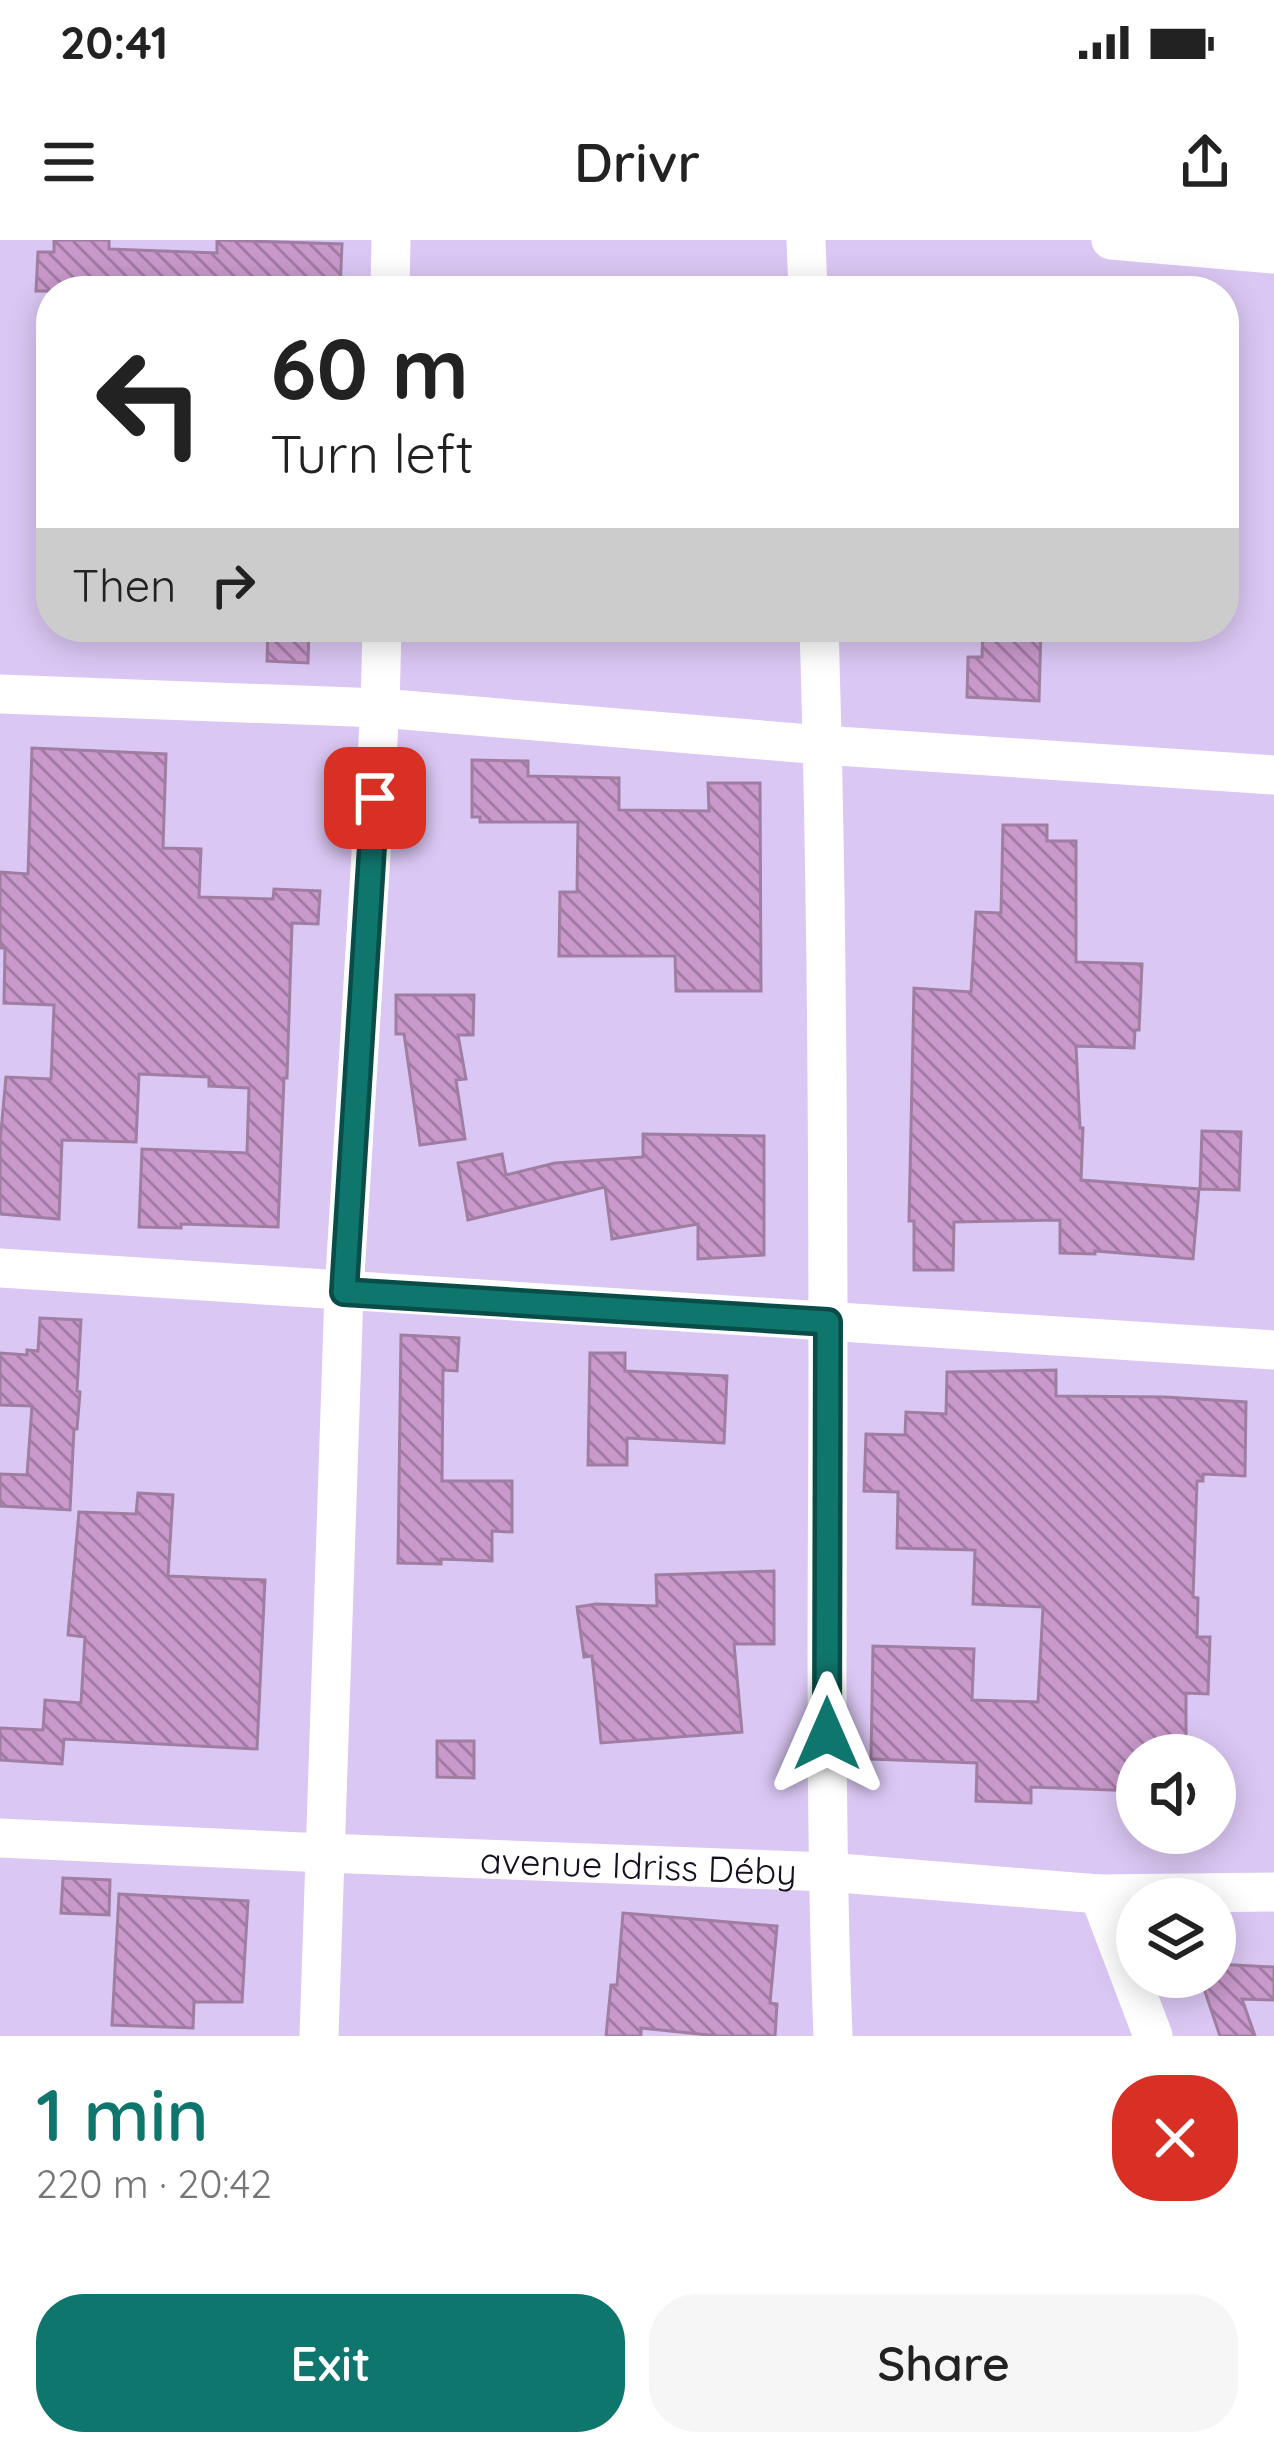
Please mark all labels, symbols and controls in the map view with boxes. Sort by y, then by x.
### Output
text: 20:41 [60,14,168,70]
text: Drivr [574,128,700,196]
icon: menu [36,129,102,195]
icon: share [1172,129,1238,195]
text: 60 m [270,315,469,420]
icon: left [72,324,228,480]
text: Turn left [270,419,474,487]
icon: right [200,552,266,618]
text: Then [72,557,176,613]
pin [324,747,426,849]
icon: arrive [342,765,408,831]
position arrow [764,1671,890,1797]
map controls [1116,1734,1236,1998]
button: sound [1116,1734,1236,1854]
street label: avenue Idriss Déby [479,1836,798,1893]
button: layers [1116,1878,1236,1998]
text: 1 min [36,2069,209,2159]
button: close [1112,2075,1238,2201]
text: 220 m · 20:42 [36,2159,272,2208]
button: Exit [36,2294,625,2432]
button: Share [649,2294,1238,2432]

